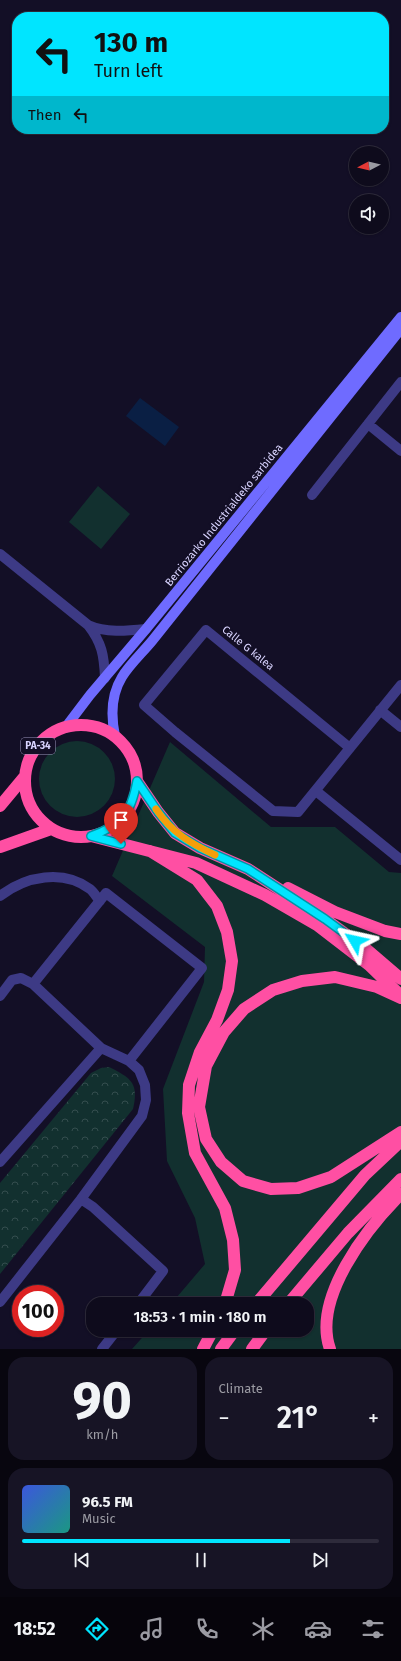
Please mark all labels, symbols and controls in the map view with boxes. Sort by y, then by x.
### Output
text: 130 m [94,26,168,59]
icon: left [28,28,80,80]
text: Turn left [94,60,163,82]
icon: left [70,104,92,126]
text: Then [28,106,62,124]
north arrow [349,146,389,186]
map controls [349,146,389,234]
button: sound [349,194,389,234]
street label: Berriozarko Industrialdeko sarbidea [163,441,285,589]
street label: Calle G kalea [219,623,277,673]
road number: PA-34 [21,738,55,754]
pin [104,803,138,844]
icon: arrive [110,809,132,831]
position arrow [334,920,376,962]
speed limit sign: 100 [12,1285,64,1337]
text: 18:53 · 1 min · 180 m [133,1308,267,1326]
text: 90 [72,1369,132,1432]
text: Climate [219,1381,263,1396]
text: 21° [277,1400,321,1436]
text: − [219,1405,230,1432]
text: + [368,1405,379,1432]
text: km/h [86,1427,118,1442]
text: 96.5 FM [82,1493,133,1511]
text: Music [82,1511,116,1526]
icon: previous [71,1549,93,1571]
icon: pause [190,1549,212,1571]
icon: next [309,1549,331,1571]
icon: directions [83,1615,111,1643]
icon: music [138,1615,166,1643]
icon: phone [193,1615,221,1643]
icon: climate [249,1615,277,1643]
icon: car [304,1615,332,1643]
icon: filters [359,1615,387,1643]
text: 18:52 [14,1618,56,1640]

